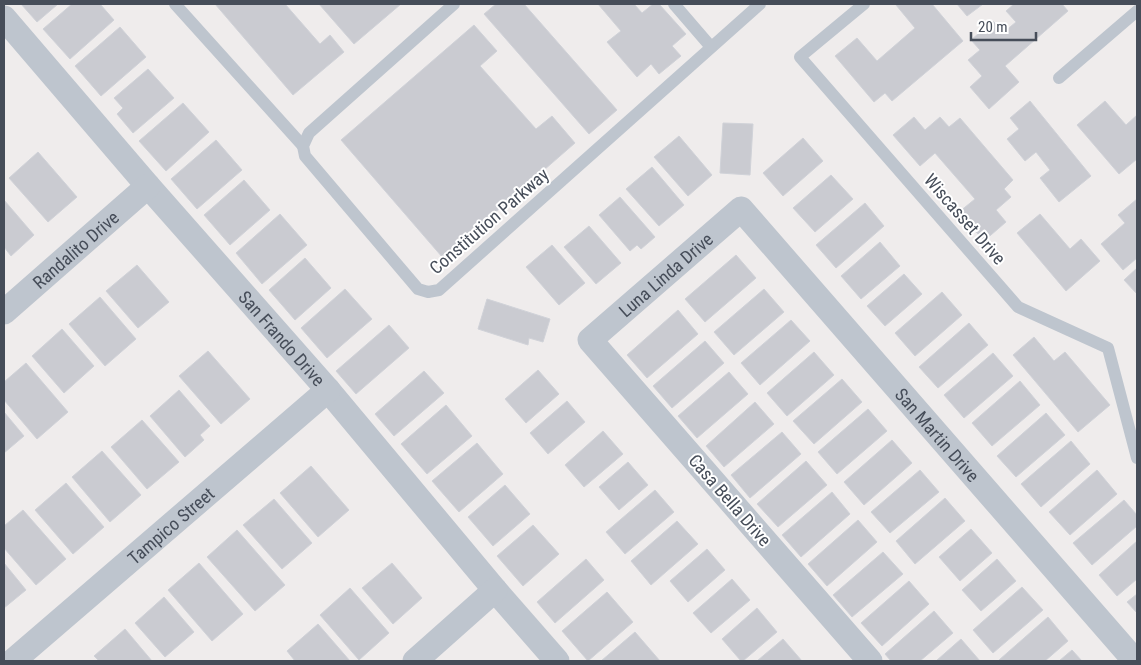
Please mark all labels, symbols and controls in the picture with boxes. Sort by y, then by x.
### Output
scale bar [971,10,1036,42]
text: 20 m [978,18,1008,36]
street label: Constitution Parkway [425,163,553,278]
street label: Wiscasset Drive [920,169,1010,269]
street label: Randalito Drive [28,206,123,293]
street label: Luna Linda Drive [614,228,717,321]
street label: San Frando Drive [235,286,330,390]
street label: San Martin Drive [891,383,984,486]
street label: Casa Bella Drive [684,450,776,550]
street label: Tampico Street [123,482,218,568]

